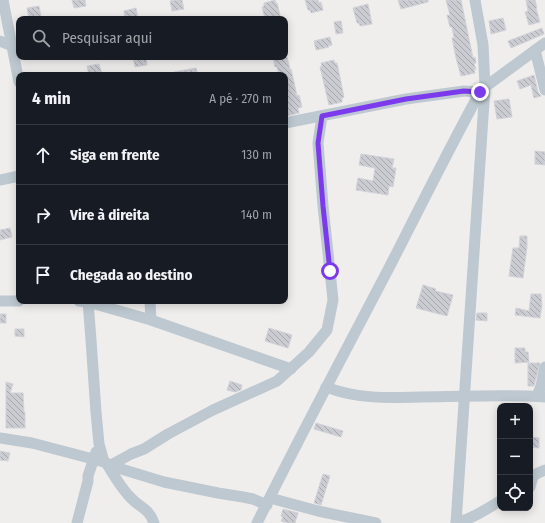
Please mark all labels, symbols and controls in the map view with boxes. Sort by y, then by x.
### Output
search box [16,16,288,60]
icon: search [30,27,52,49]
text: Pesquisar aqui [62,29,152,47]
route end [471,83,489,101]
text: 4 min [32,88,71,109]
text: A pé · 270 m [209,91,272,106]
icon: ahead [32,144,54,166]
text: Siga em frente [70,146,160,164]
text: 130 m [241,147,272,162]
icon: right [32,204,54,226]
text: Vire à direita [70,206,149,224]
text: 140 m [241,207,272,222]
route start [321,262,339,280]
icon: arrive [32,264,54,286]
text: Chegada ao destino [70,266,192,284]
map controls [497,403,533,511]
button: + [497,403,533,439]
button: − [497,439,533,475]
button: locate [497,475,533,511]

